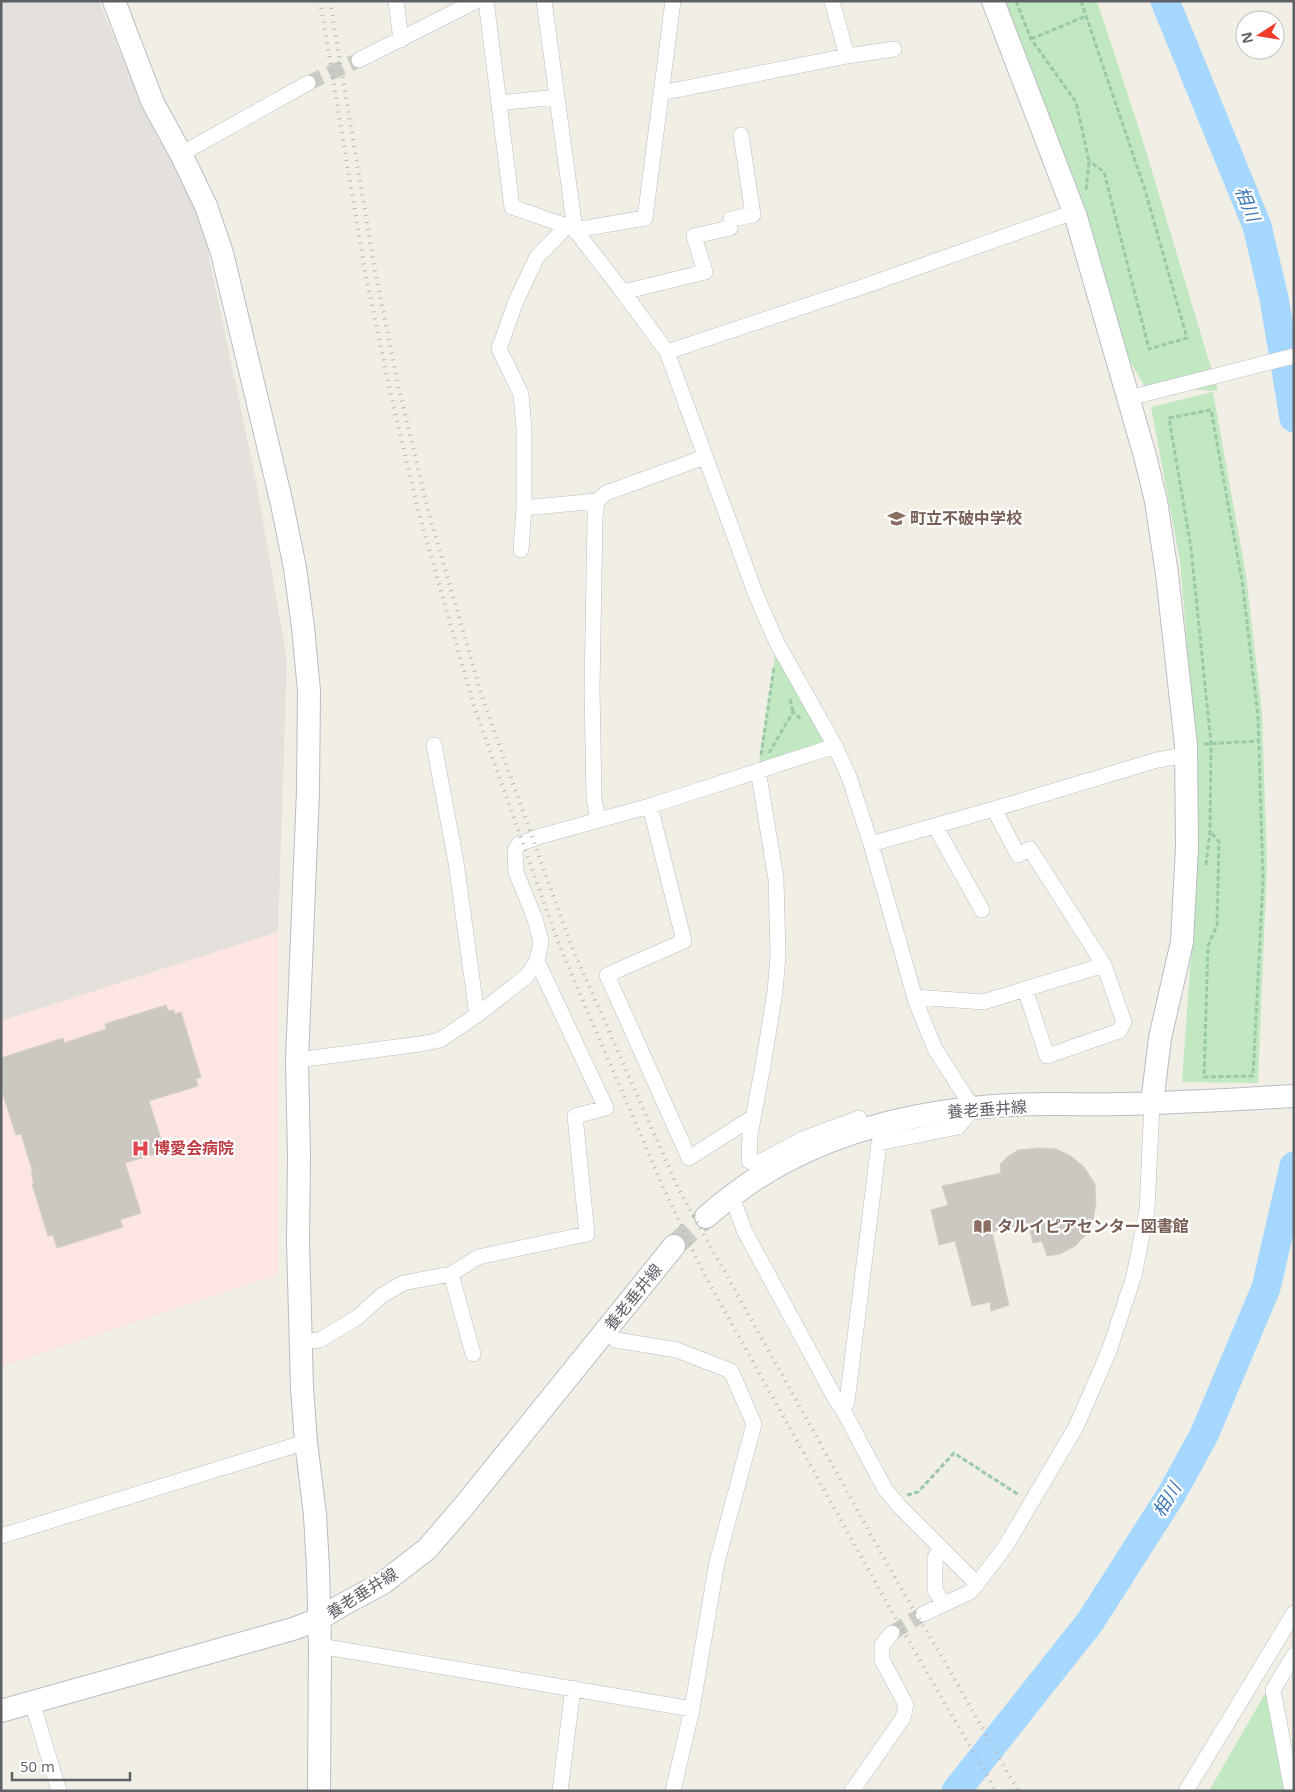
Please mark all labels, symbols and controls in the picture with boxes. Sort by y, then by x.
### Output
north arrow [1235,10,1285,60]
text: N [1236,30,1257,45]
water label: 相川 [1230,182,1267,227]
place label: 町立不破中学校 [910,507,1022,529]
school or university icon: 町立不破中学校 [886,508,906,528]
street label: 養老垂井線 [946,1095,1028,1123]
place label: 博愛会病院 [154,1137,234,1159]
hospital icon: 博愛会病院 [130,1138,150,1158]
place label: タルイピアセンター図書館 [997,1215,1189,1237]
library icon: タルイピアセンター図書館 [973,1216,993,1236]
street label: 養老垂井線 [599,1259,667,1335]
water label: 相川 [1147,1476,1187,1521]
street label: 養老垂井線 [322,1562,402,1624]
scale bar [12,1750,130,1782]
text: 50 m [20,1756,55,1776]

